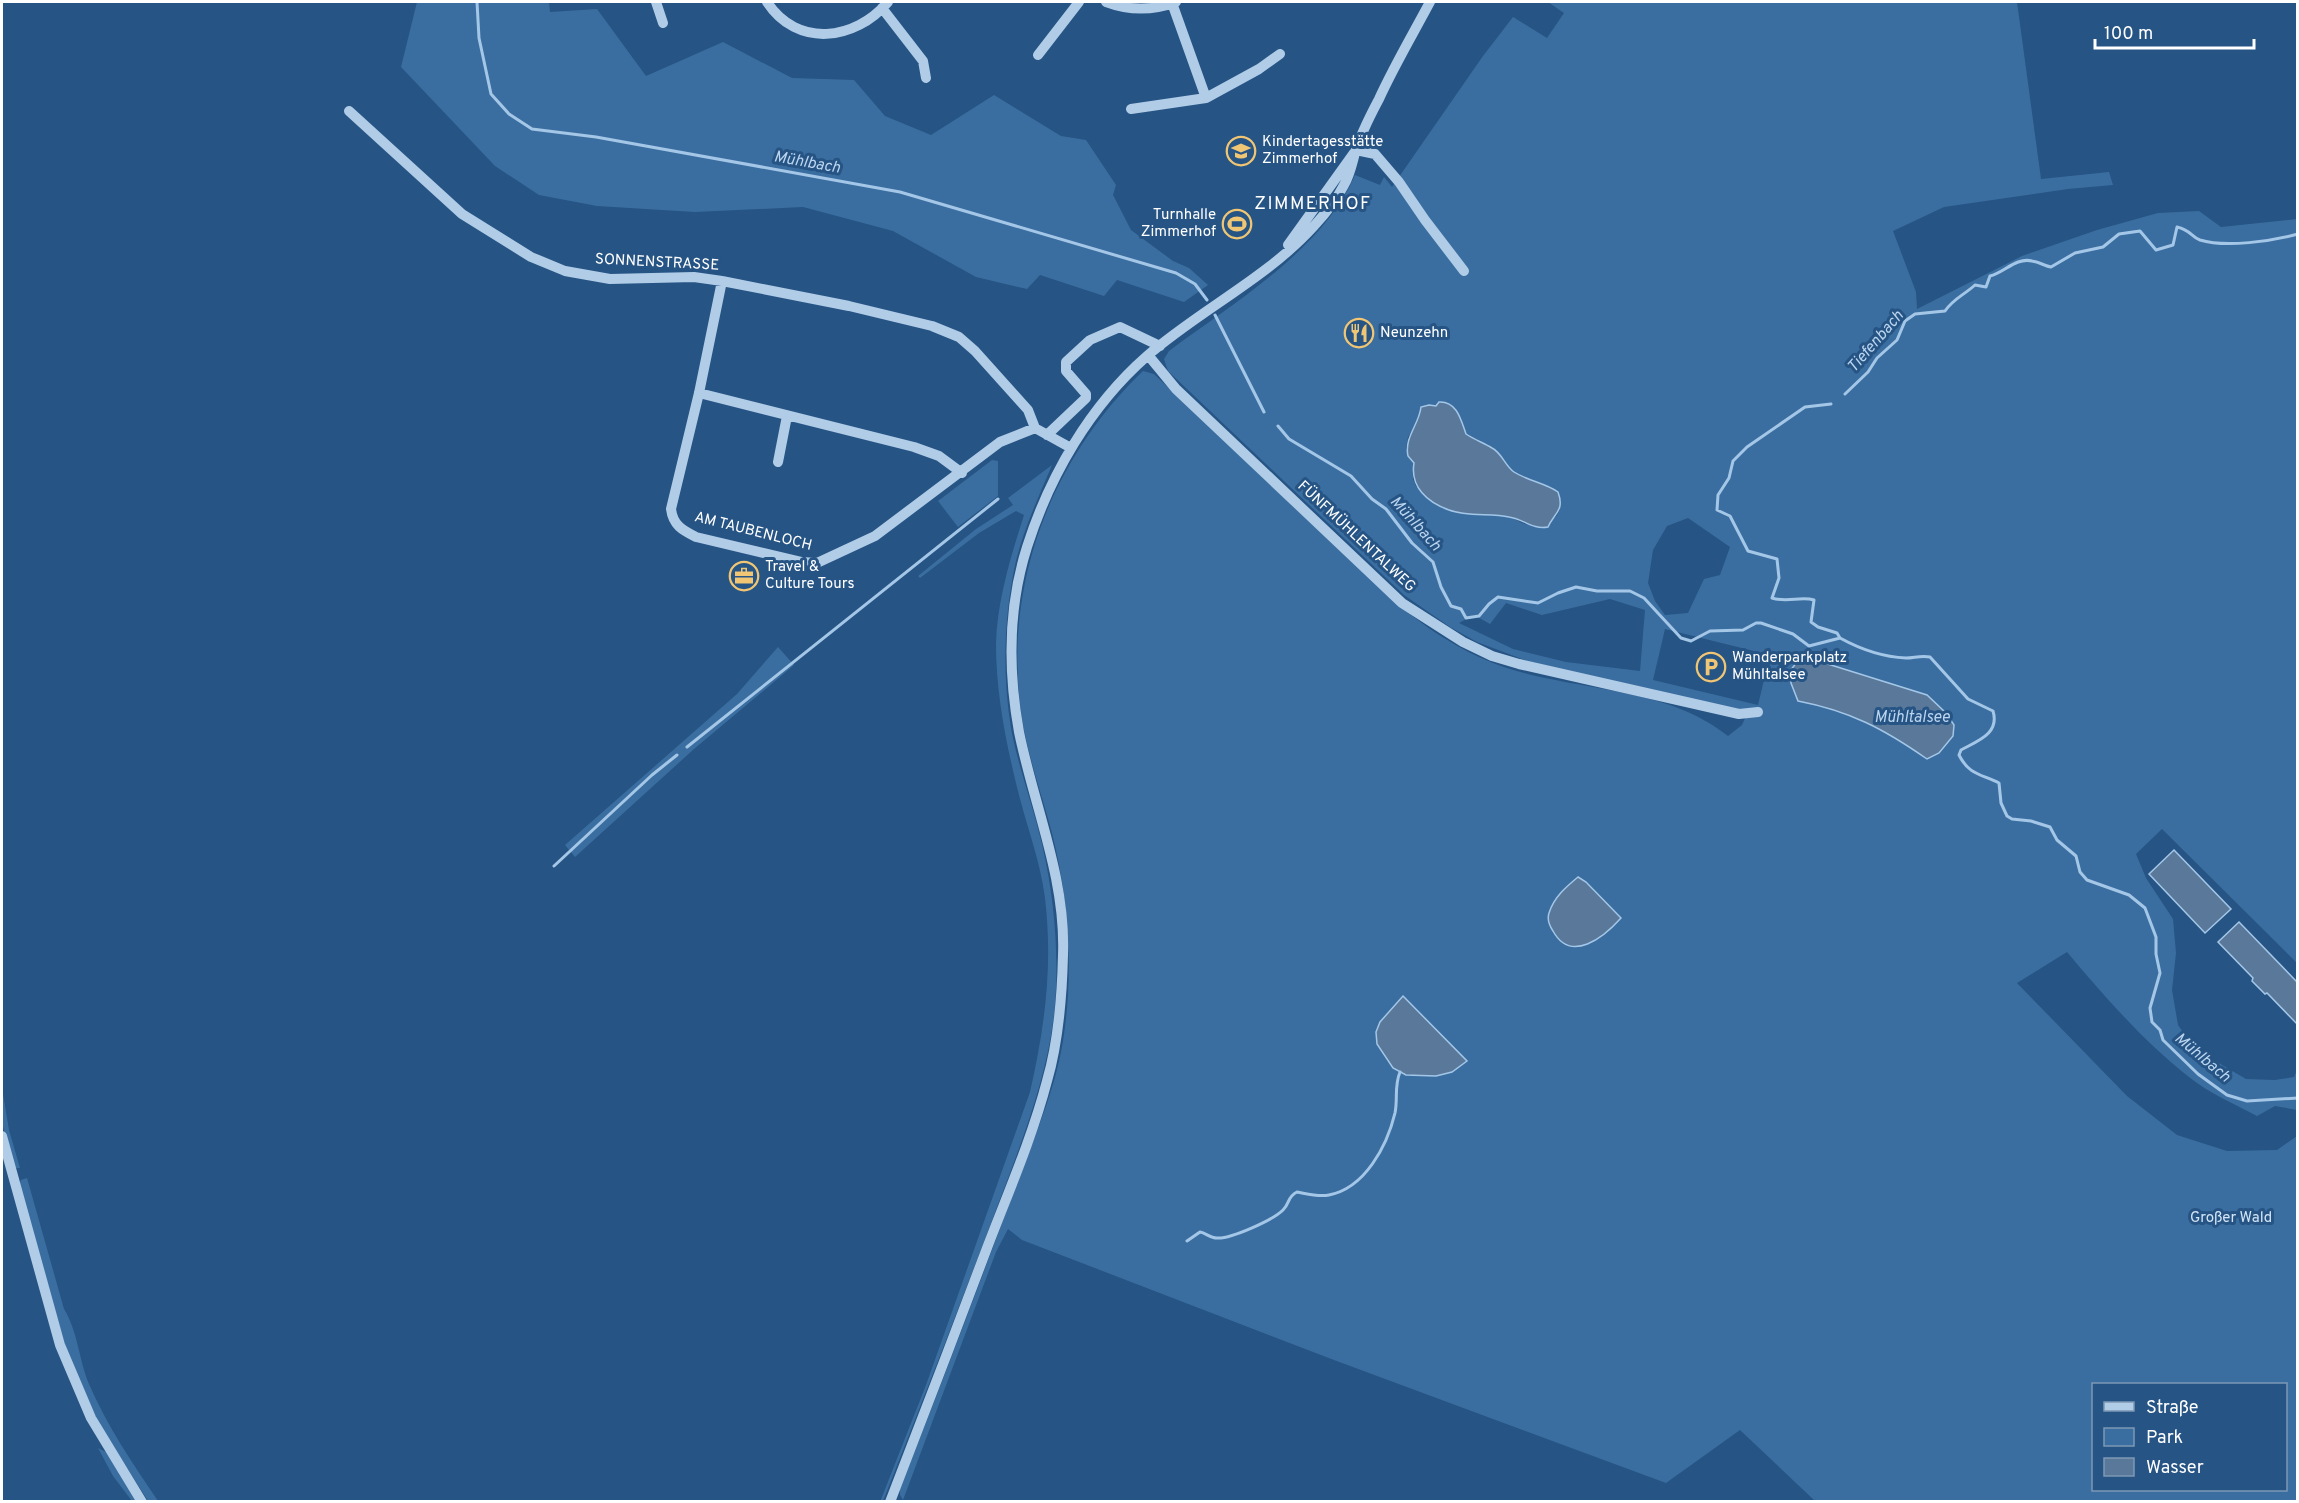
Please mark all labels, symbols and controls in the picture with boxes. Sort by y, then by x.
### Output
scale bar [2095,12,2254,50]
text: 100 m [2104,23,2153,46]
place label: Kindertagesstätte Zimmerhof [1262,133,1383,169]
school or university icon: Kindertagesstätte Zimmerhof [1225,135,1257,167]
water label: Mühlbach [772,147,842,179]
district label: ZIMMERHOF [1254,193,1372,216]
place label: Turnhalle Zimmerhof [1141,206,1216,242]
sports icon: Turnhalle Zimmerhof [1221,208,1253,240]
street label: SONNENSTRASSE [594,250,720,276]
water label: Tiefenbach [1844,307,1909,377]
restaurant icon: Neunzehn [1343,317,1375,349]
place label: Neunzehn [1380,324,1448,343]
street label: FÜNFMÜHLENTALWEG [1293,477,1420,597]
water label: Mühlbach [1385,492,1445,556]
street label: AM TAUBENLOCH [692,508,814,556]
place label: Travel & Culture Tours [765,558,854,594]
office icon: Travel & Culture Tours [728,560,760,592]
place label: Wanderparkplatz Mühltalsee [1732,649,1847,685]
parking icon: Wanderparkplatz Mühltalsee [1695,651,1727,683]
water label: Mühltalsee [1874,708,1950,728]
water label: Mühlbach [2170,1029,2234,1087]
park label: Großer Wald [2190,1209,2272,1228]
legend [2092,1383,2287,1491]
text: Straße [2146,1397,2198,1420]
text: Park [2146,1427,2183,1450]
text: Wasser [2146,1457,2204,1480]

